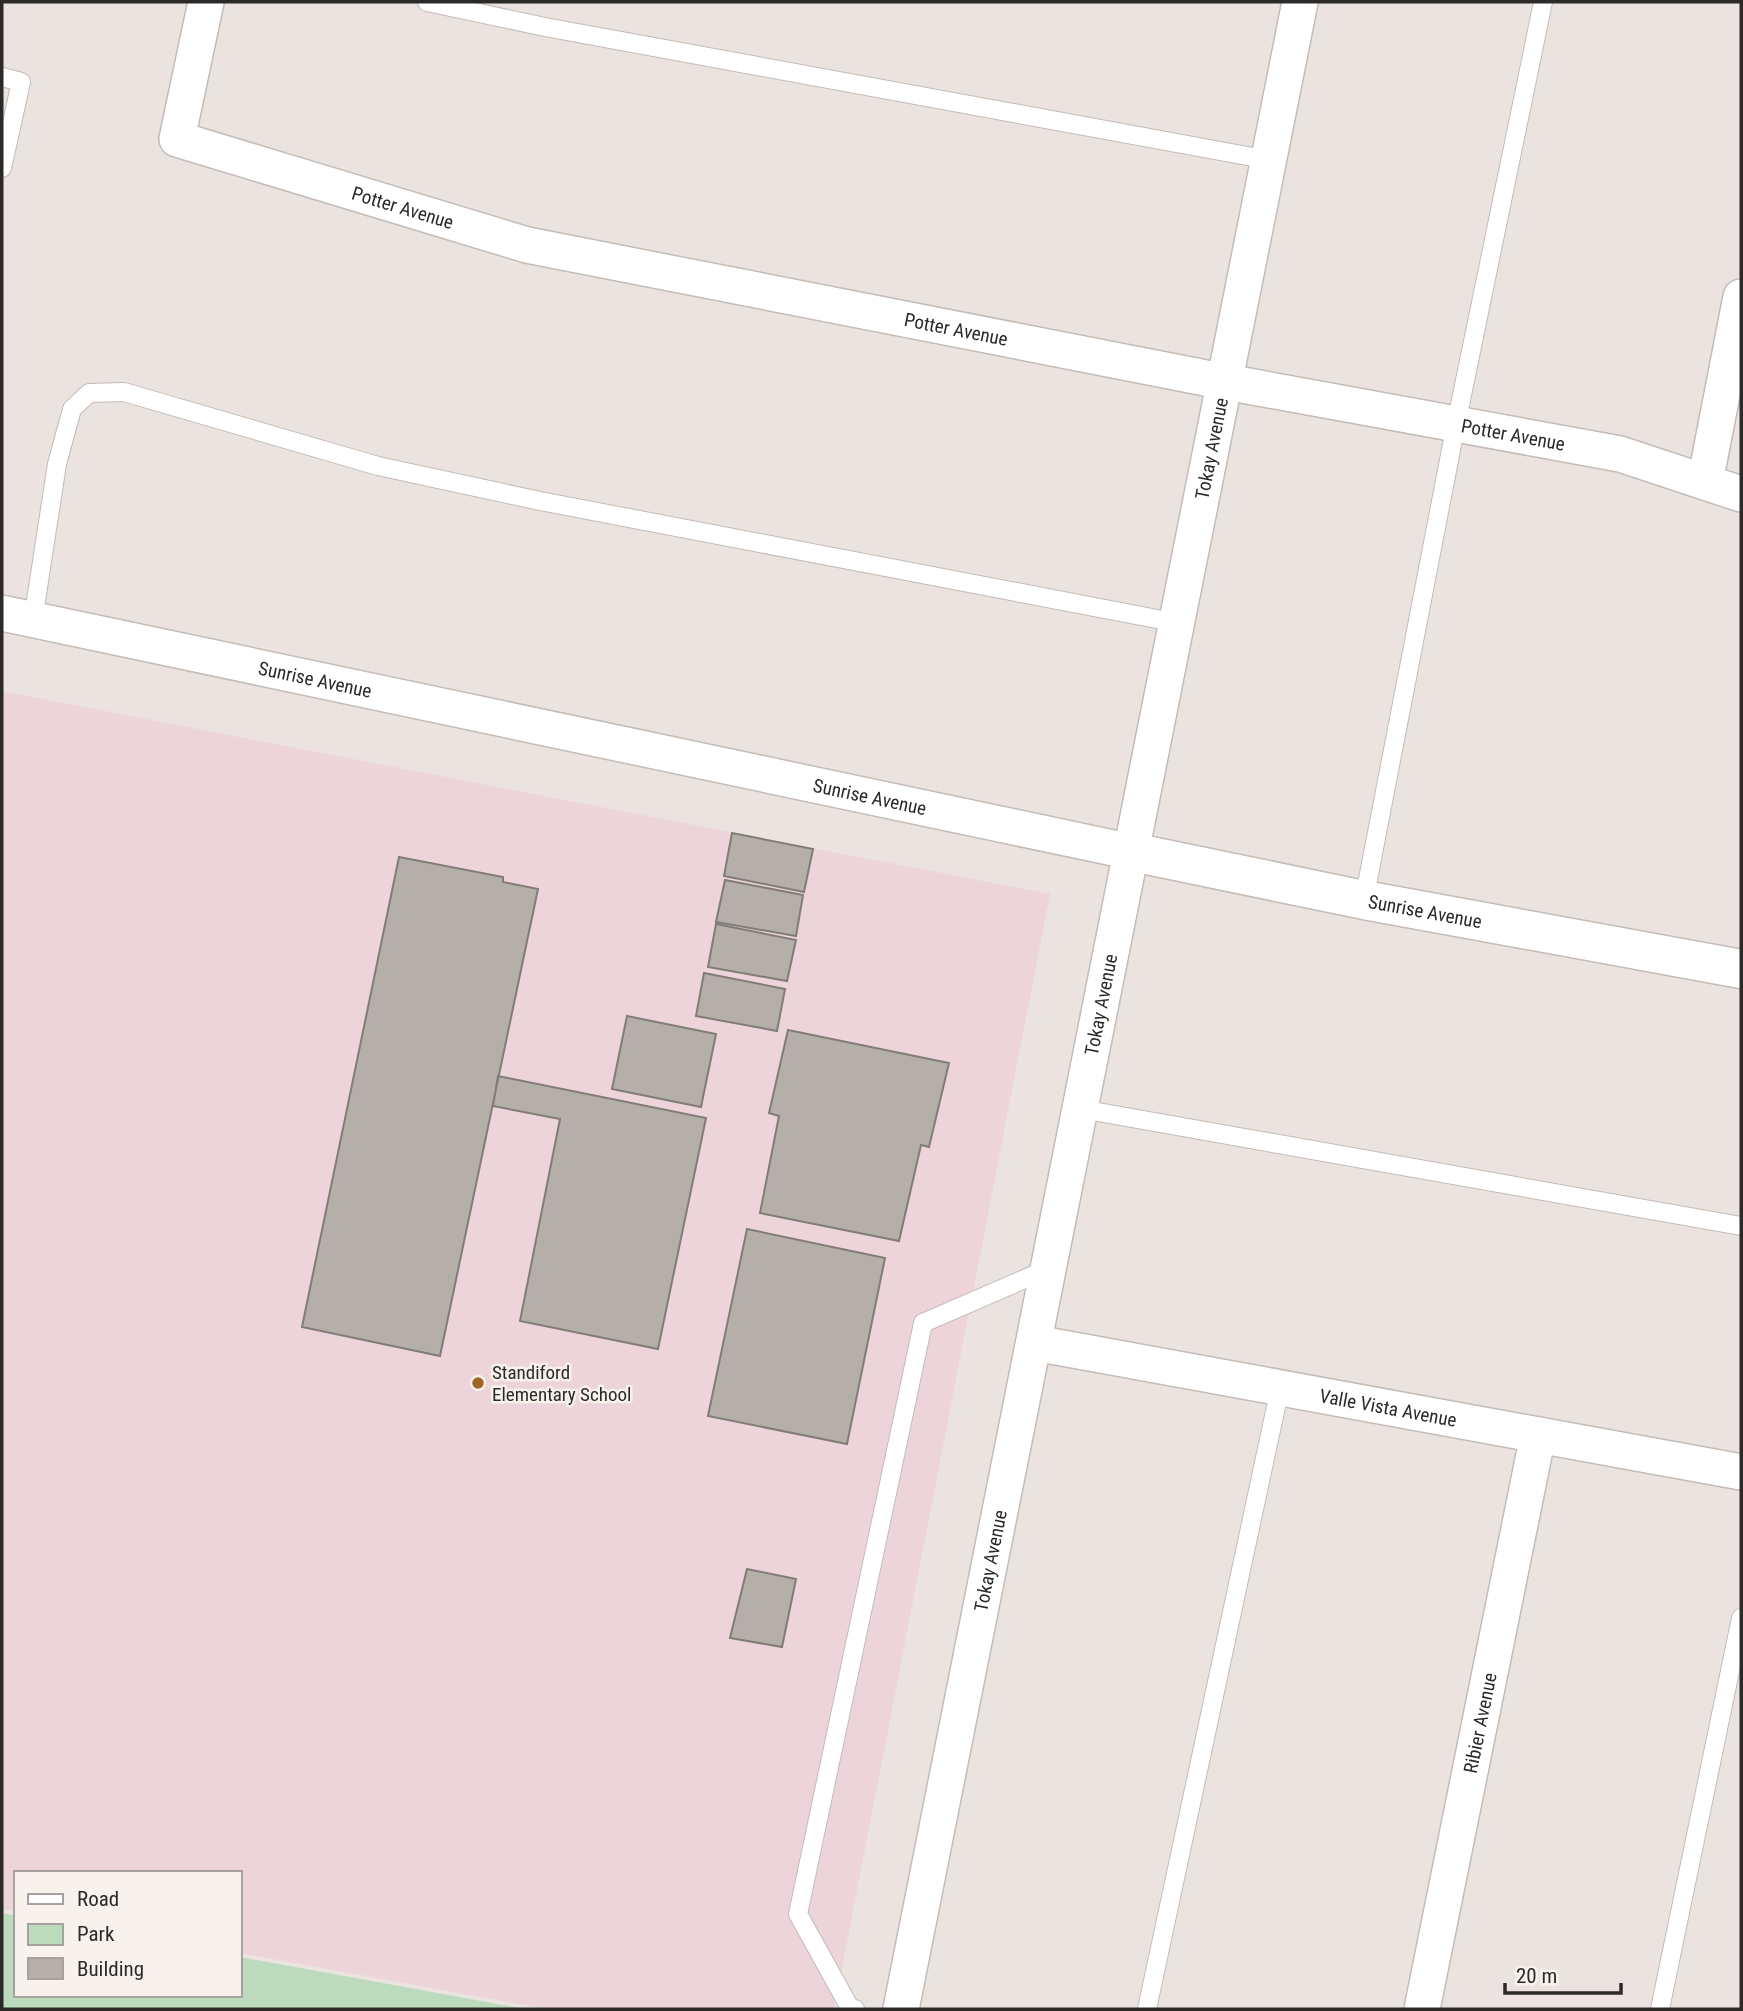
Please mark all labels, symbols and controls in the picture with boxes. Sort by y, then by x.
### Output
street label: Potter Avenue [349,182,456,234]
street label: Potter Avenue [902,308,1010,351]
street label: Tokay Avenue [1190,396,1233,501]
street label: Potter Avenue [1459,414,1567,456]
street label: Sunrise Avenue [256,657,374,703]
street label: Sunrise Avenue [811,774,928,820]
street label: Sunrise Avenue [1366,890,1484,933]
street label: Tokay Avenue [1080,952,1123,1058]
place label: Standiford Elementary School [492,1361,631,1406]
marker: Standiford Elementary School [470,1375,486,1391]
street label: Valle Vista Avenue [1318,1384,1459,1432]
street label: Tokay Avenue [969,1508,1012,1614]
street label: Ribier Avenue [1459,1671,1502,1775]
legend [14,1871,242,1997]
text: Road [77,1887,119,1911]
text: Park [77,1922,115,1946]
scale bar [1505,1952,1620,1996]
text: Building [77,1957,144,1981]
text: 20 m [1516,1964,1557,1988]

